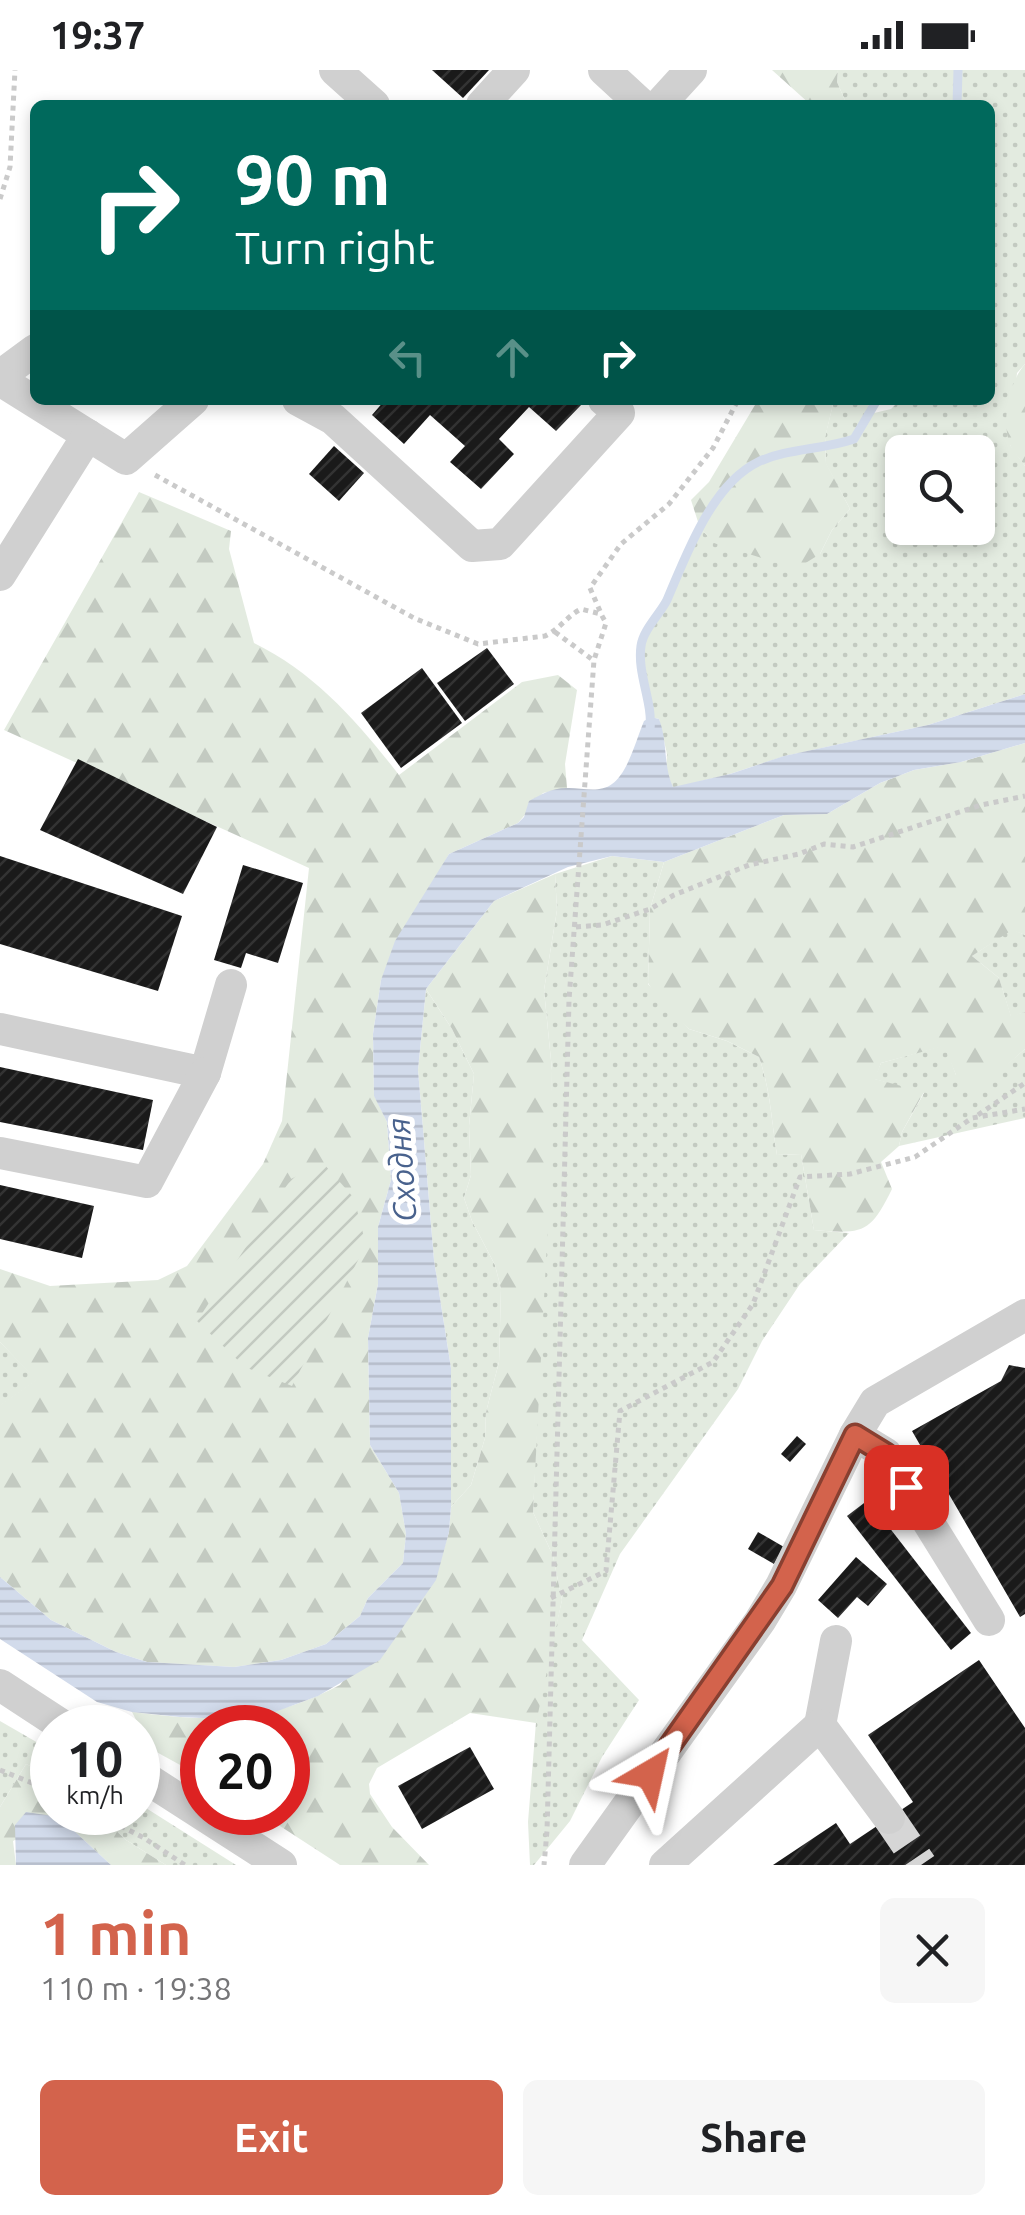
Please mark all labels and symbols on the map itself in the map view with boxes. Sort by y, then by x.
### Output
water label: Сходня [379,1117,423,1223]
pin [864,1445,949,1530]
speed limit sign: 20 [180,1705,310,1835]
position arrow [598,1722,702,1826]

